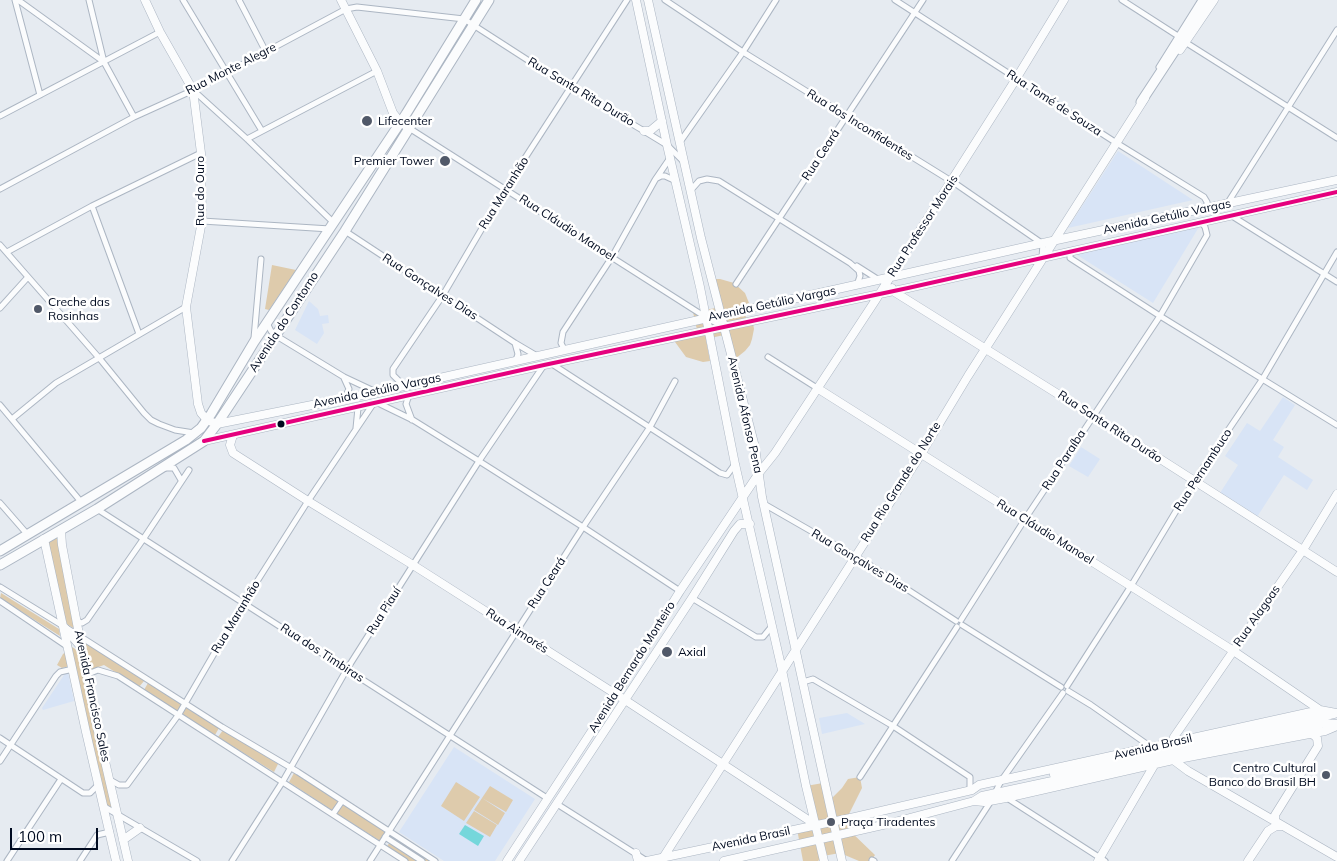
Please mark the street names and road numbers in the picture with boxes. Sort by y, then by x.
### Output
street label: Rua Monte Alegre [183,40,279,98]
street label: Rua Santa Rita Durão [525,54,637,130]
street label: Rua Tomé de Souza [1004,67,1104,139]
street label: Rua dos Inconfidentes [804,86,916,164]
street label: Rua Ceará [799,126,843,184]
street label: Rua Maranhão [476,154,532,232]
street label: Rua do Ouro [193,156,207,226]
street label: Rua Professor Morais [885,172,961,280]
street label: Rua Cláudio Manoel [516,192,618,264]
street label: Avenida Getúlio Vargas [1102,196,1232,238]
street label: Rua Gonçalves Dias [380,251,480,323]
street label: Avenida do Contorno [246,269,322,375]
street label: Avenida Getúlio Vargas [707,283,837,325]
street label: Avenida Afonso Pena [725,355,765,475]
street label: Avenida Getúlio Vargas [312,370,442,412]
street label: Rua Santa Rita Durão [1055,388,1165,466]
street label: Rua Rio Grande do Norte [858,419,944,545]
street label: Rua Pernambuco [1171,426,1235,514]
street label: Rua Paraíba [1039,427,1089,493]
street label: Rua Cláudio Manoel [994,496,1096,568]
street label: Rua Gonçalves Dias [809,526,911,596]
street label: Rua Ceará [525,554,569,612]
street label: Rua Maranhão [209,578,263,656]
street label: Rua Alagoas [1231,583,1283,649]
street label: Rua Piauí [364,585,404,637]
street label: Avenida Bernardo Monteiro [586,599,678,735]
street label: Rua Aimorés [483,606,551,656]
street label: Rua dos Timbiras [277,621,367,685]
street label: Avenida Francisco Sales [71,629,113,763]
street label: Avenida Brasil [1112,731,1194,763]
street label: Avenida Brasil [710,824,792,854]

